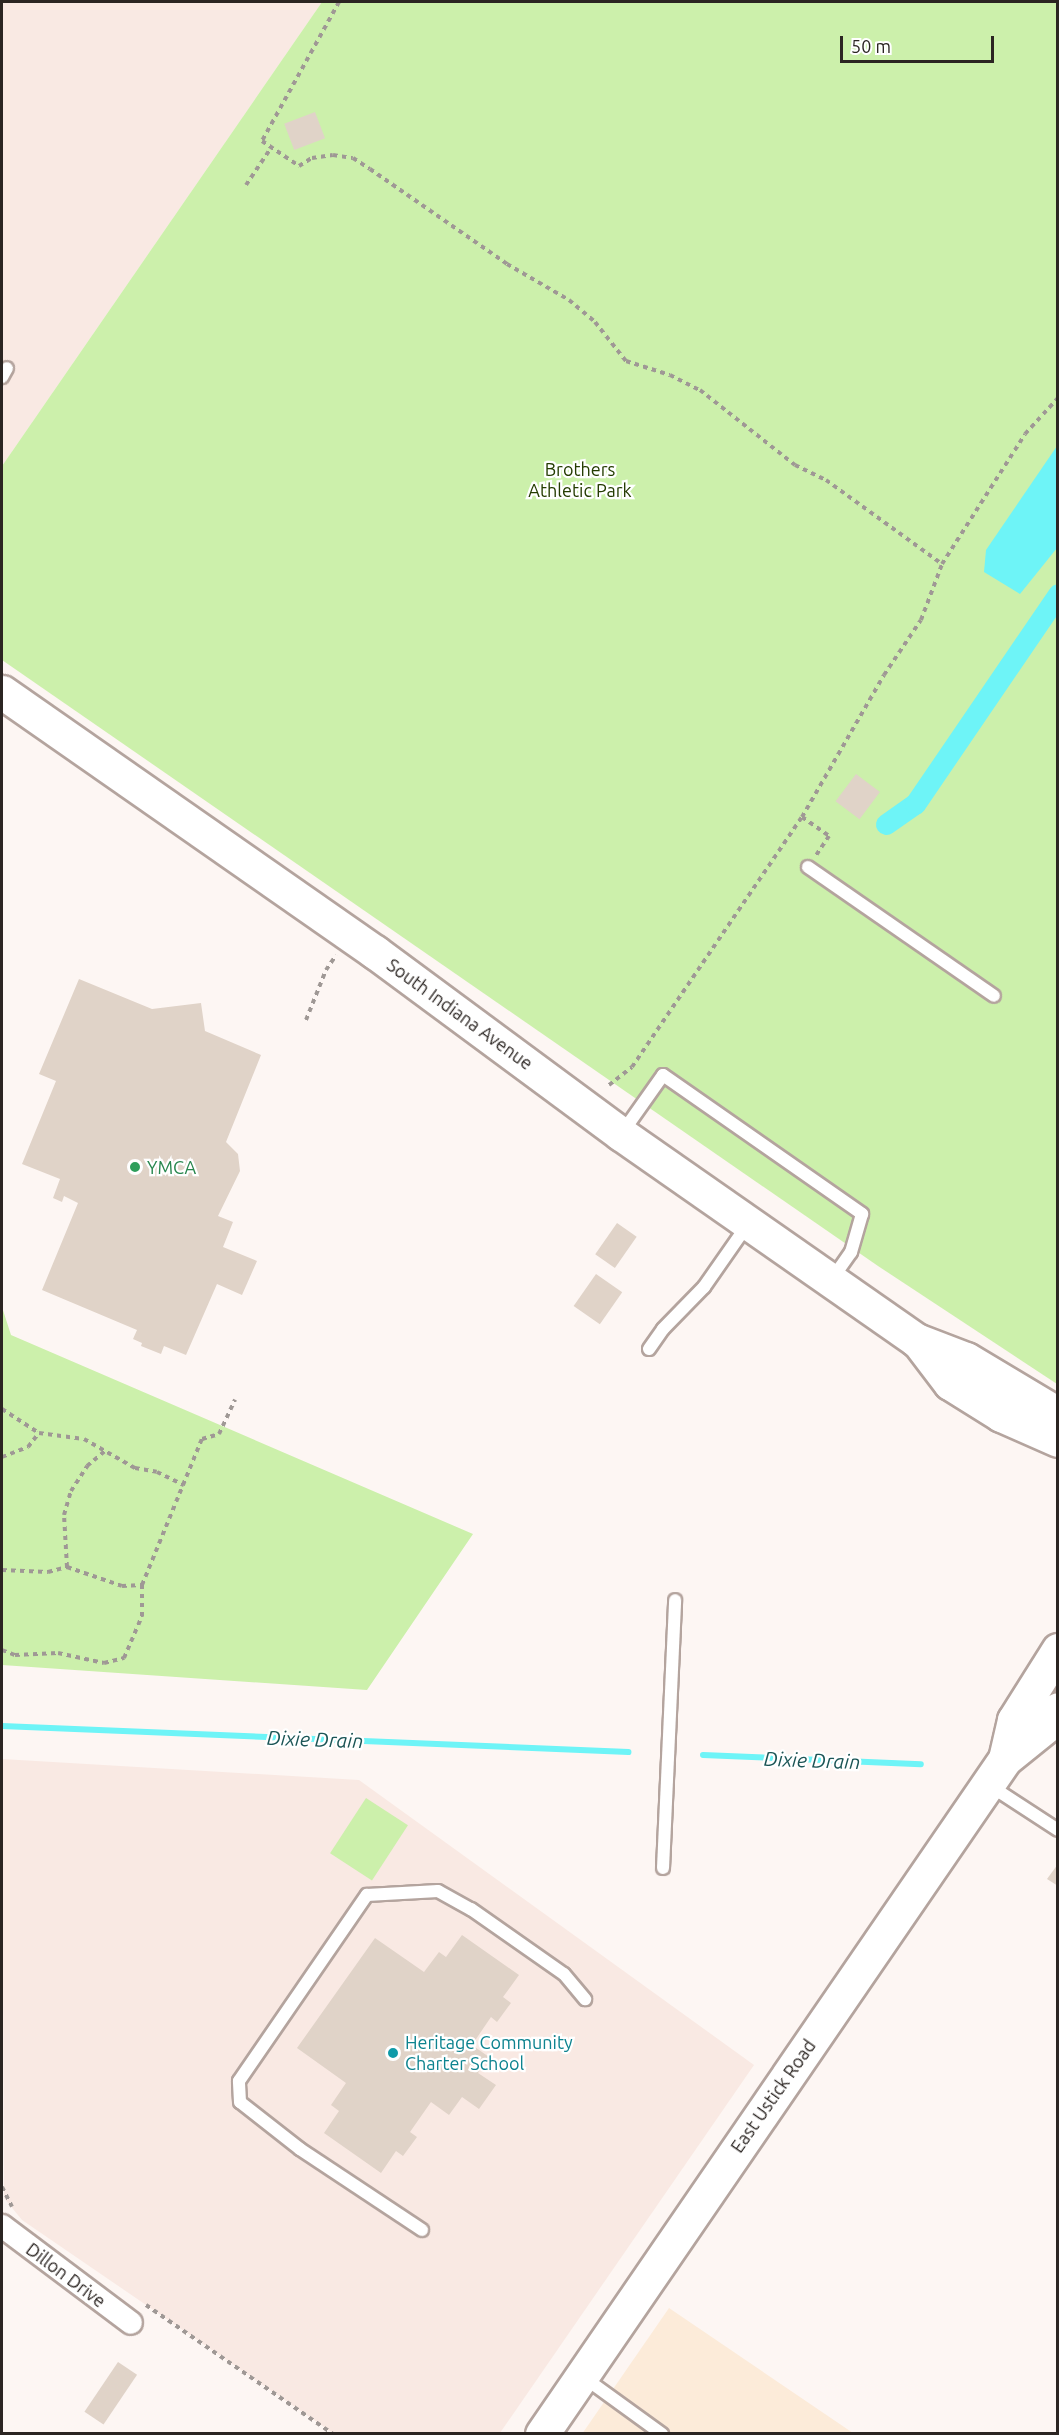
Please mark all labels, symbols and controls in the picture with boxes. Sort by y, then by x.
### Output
scale bar [843,24,998,62]
text: 50 m [851,36,891,56]
park label: Brothers Athletic Park [528,459,632,502]
street label: South Indiana Avenue [383,954,537,1074]
place label: YMCA [147,1156,196,1178]
marker: YMCA [128,1160,142,1174]
water label: Dixie Drain [266,1725,364,1753]
water label: Dixie Drain [763,1746,861,1774]
place label: Heritage Community Charter School [405,2032,573,2074]
street label: East Ustick Road [726,2035,820,2157]
marker: Heritage Community Charter School [386,2046,400,2060]
street label: Dillon Drive [22,2238,110,2312]

